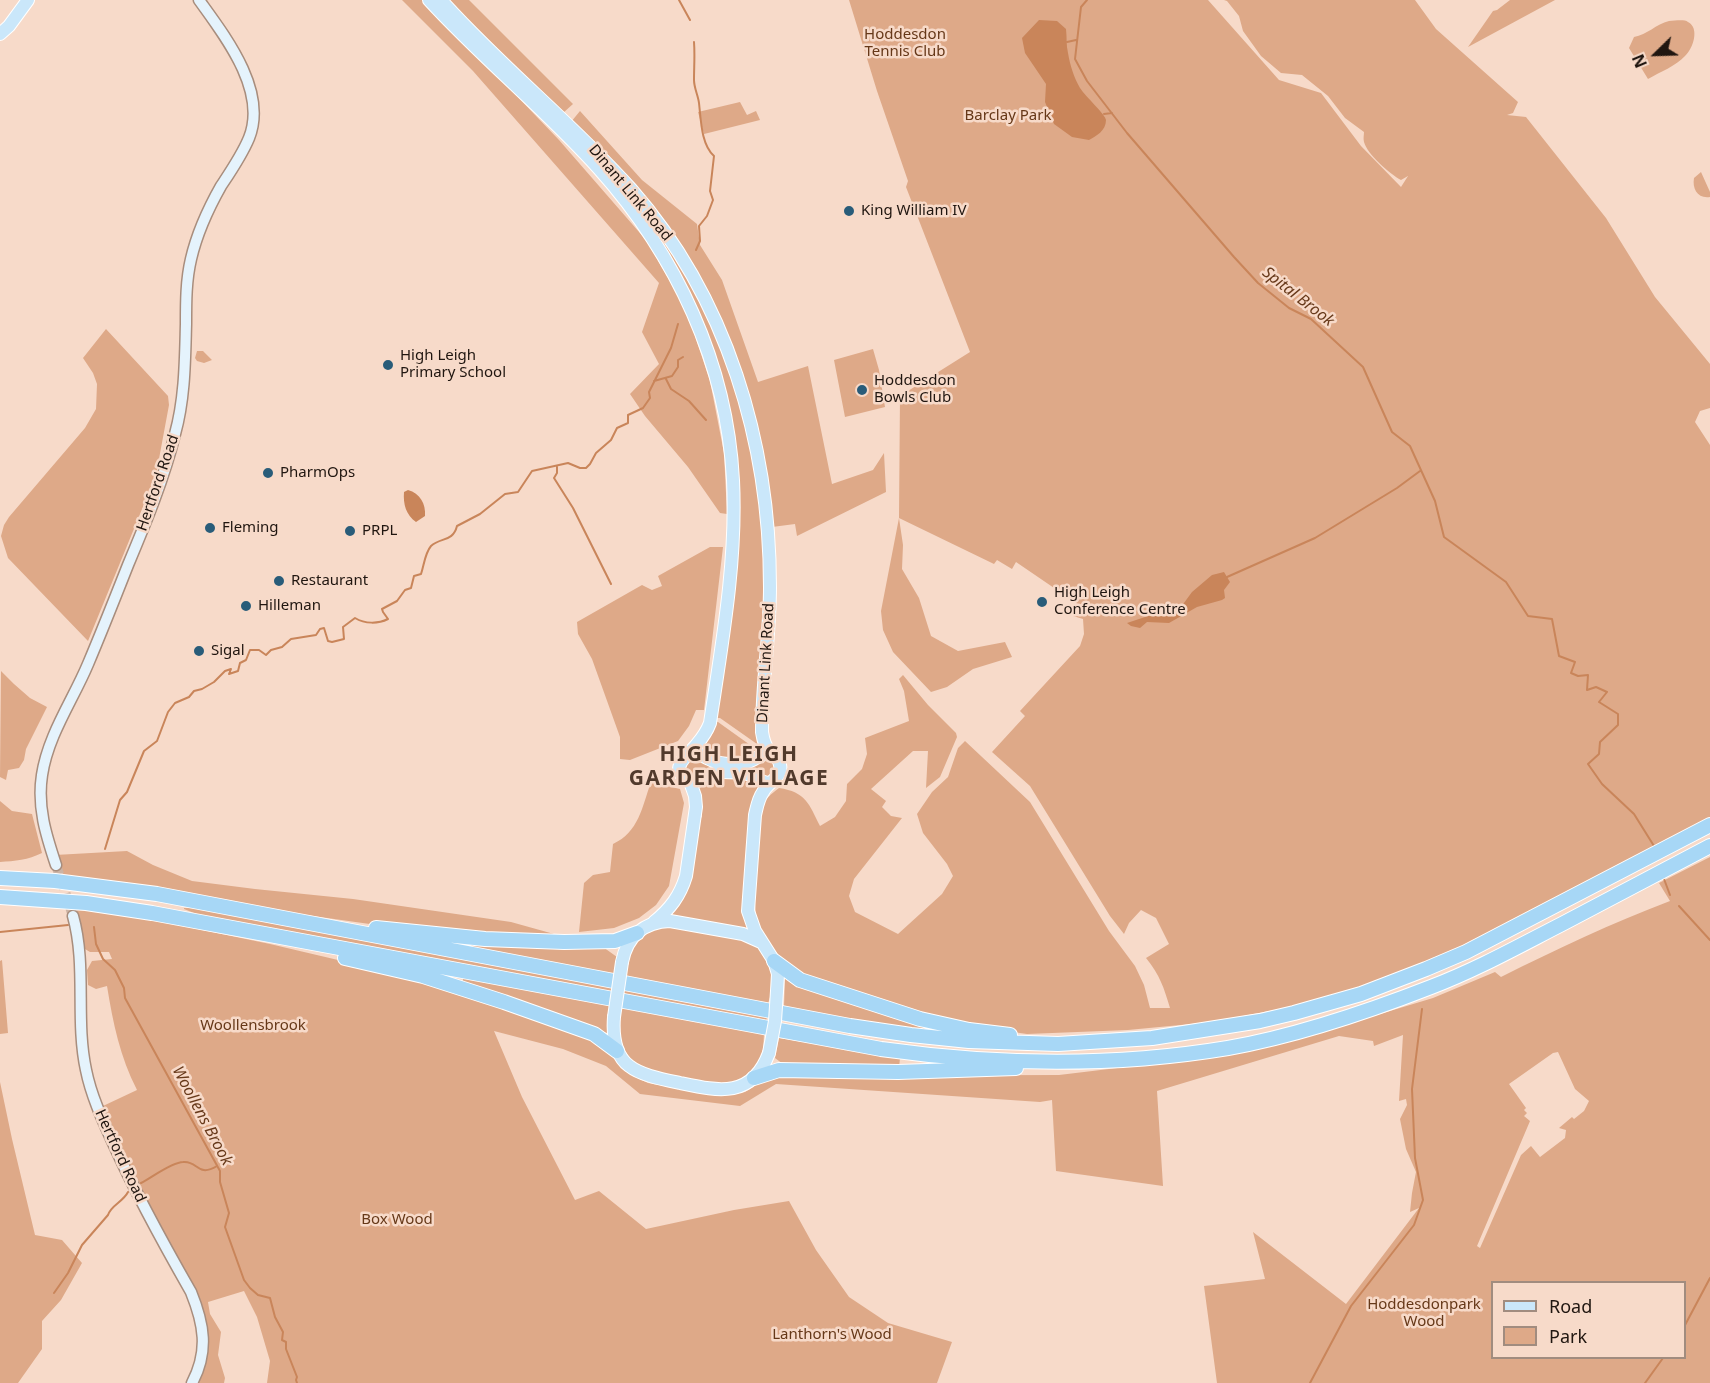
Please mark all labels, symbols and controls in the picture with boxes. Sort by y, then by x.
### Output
north arrow [1626,24,1686,84]
park label: Hoddesdon Tennis Club [864,26,946,61]
text: N [1627,51,1652,71]
park label: Barclay Park [965,107,1051,125]
street label: Dinant Link Road [585,141,675,245]
place label: King William IV [861,202,966,220]
marker: King William IV [842,204,856,218]
water label: Spital Brook [1258,263,1338,331]
place label: High Leigh Primary School [400,347,506,382]
marker: High Leigh Primary School [381,358,395,372]
place label: Hoddesdon Bowls Club [874,372,956,407]
marker: Hoddesdon Bowls Club [855,383,869,397]
street label: Hertford Road [133,433,183,533]
place label: PharmOps [280,464,355,482]
marker: PharmOps [261,466,275,480]
place label: Fleming [222,519,279,537]
marker: Fleming [203,521,217,535]
place label: PRPL [362,522,397,540]
marker: PRPL [343,524,357,538]
place label: Restaurant [291,572,368,590]
marker: Restaurant [272,574,286,588]
place label: High Leigh Conference Centre [1054,584,1186,619]
marker: High Leigh Conference Centre [1035,595,1049,609]
place label: Hilleman [258,597,321,615]
marker: Hilleman [239,599,253,613]
street label: Dinant Link Road [754,603,778,723]
place label: Sigal [211,642,245,660]
marker: Sigal [192,644,206,658]
district label: HIGH LEIGH GARDEN VILLAGE [629,742,829,792]
park label: Woollensbrook [200,1017,306,1035]
water label: Woollens Brook [168,1063,236,1169]
street label: Hertford Road [91,1107,149,1205]
park label: Box Wood [361,1211,433,1229]
legend [1491,1281,1686,1359]
text: Road [1549,1294,1592,1318]
park label: Hoddesdonpark Wood [1367,1296,1481,1331]
text: Park [1549,1324,1587,1348]
park label: Lanthorn's Wood [772,1326,892,1344]

